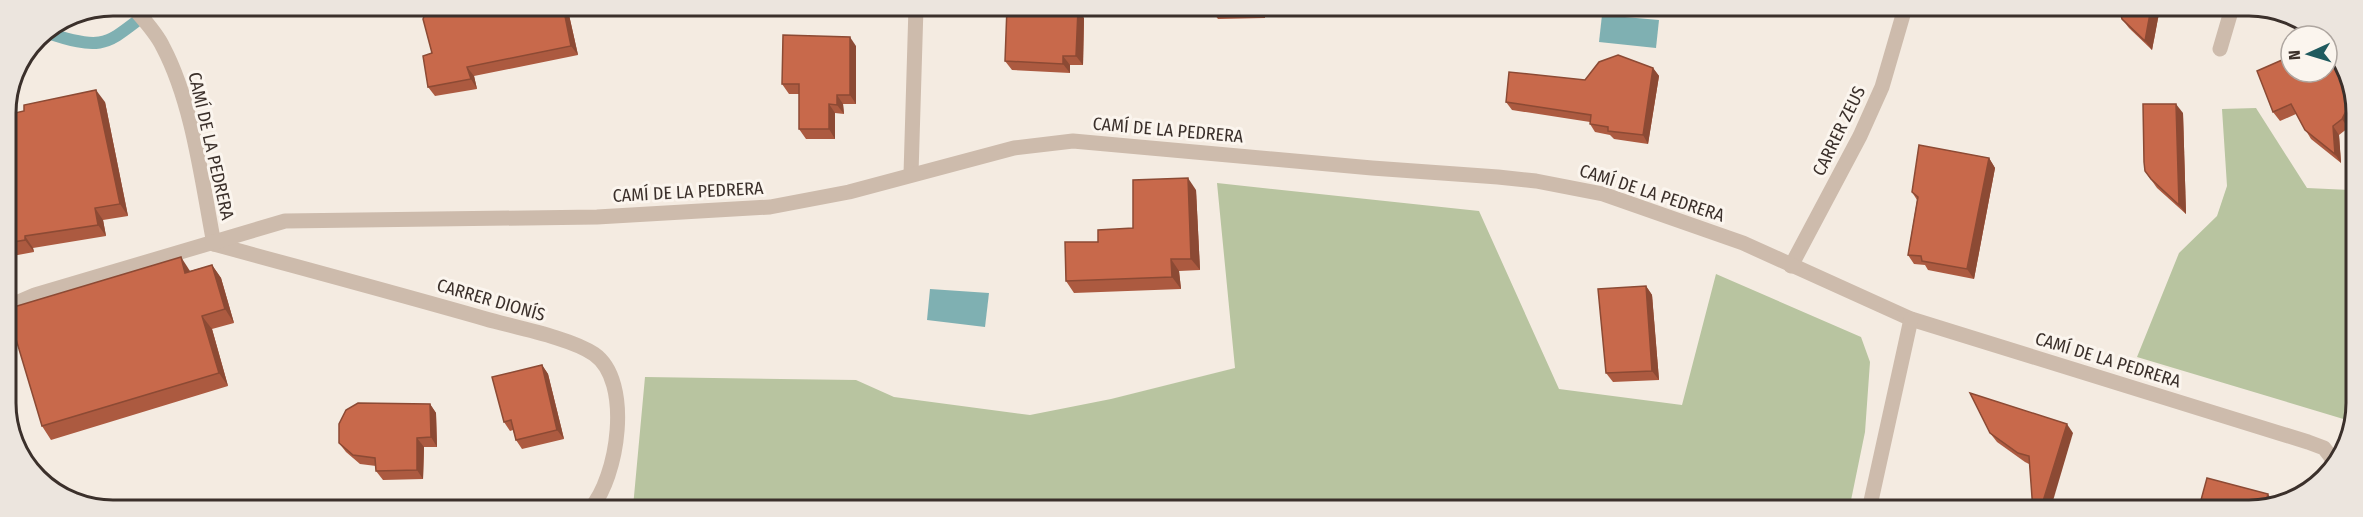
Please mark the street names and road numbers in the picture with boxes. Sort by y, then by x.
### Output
street label: CAMÍ DE LA PEDRERA [183,70,240,223]
street label: CARRER ZEUS [1808,83,1870,179]
street label: CAMÍ DE LA PEDRERA [1092,111,1245,148]
street label: CAMÍ DE LA PEDRERA [1577,158,1728,227]
street label: CAMÍ DE LA PEDRERA [612,176,764,207]
street label: CARRER DIONÍS [434,273,548,326]
street label: CAMÍ DE LA PEDRERA [2033,326,2184,393]

